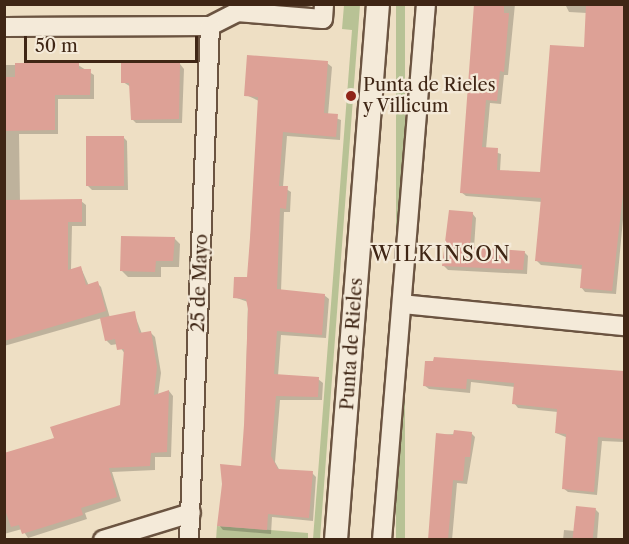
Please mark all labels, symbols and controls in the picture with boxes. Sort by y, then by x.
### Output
scale bar [27,24,201,62]
text: 50 m [35,35,78,57]
place label: Punta de Rieles y Villicum [363,75,496,118]
marker: Punta de Rieles y Villicum [344,89,358,103]
street label: 25 de Mayo [187,233,213,333]
district label: WILKINSON [371,242,511,266]
street label: Punta de Rieles [337,277,367,411]

